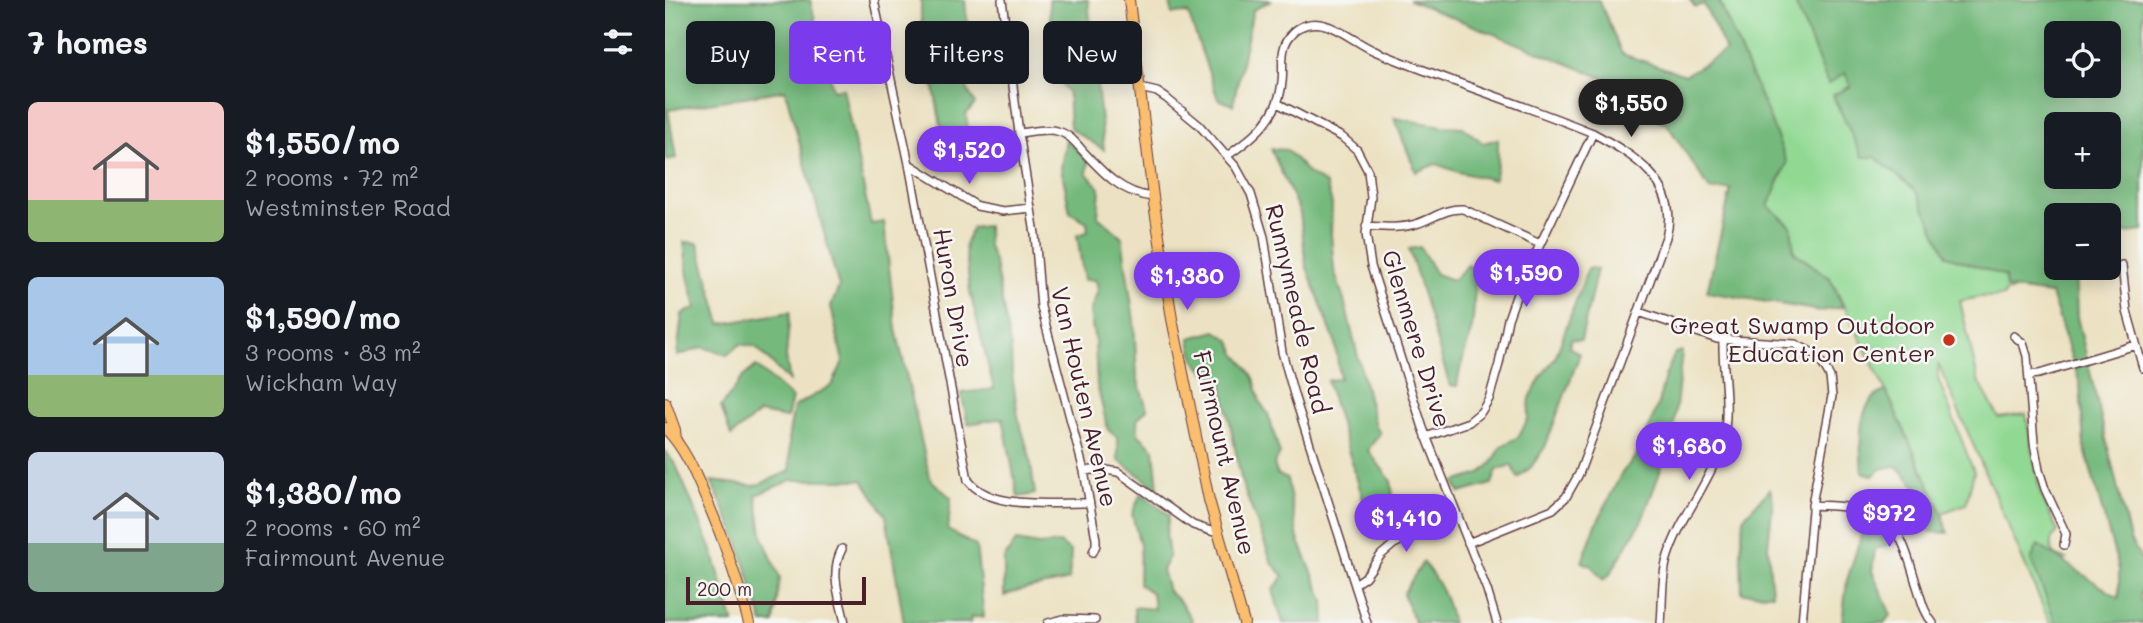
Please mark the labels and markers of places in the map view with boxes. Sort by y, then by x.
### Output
pin: $1,550 [1574,80,1688,139]
pin: $1,520 [912,127,1026,186]
pin: $1,590 [1469,250,1583,309]
pin: $1,380 [1130,252,1244,312]
place label: Great Swamp Outdoor Education Center [1670,309,1935,368]
marker: Great Swamp Outdoor Education Center [1941,332,1957,348]
pin: $1,680 [1632,422,1746,482]
pin: $972 [1848,490,1930,549]
pin: $1,410 [1349,494,1463,554]

